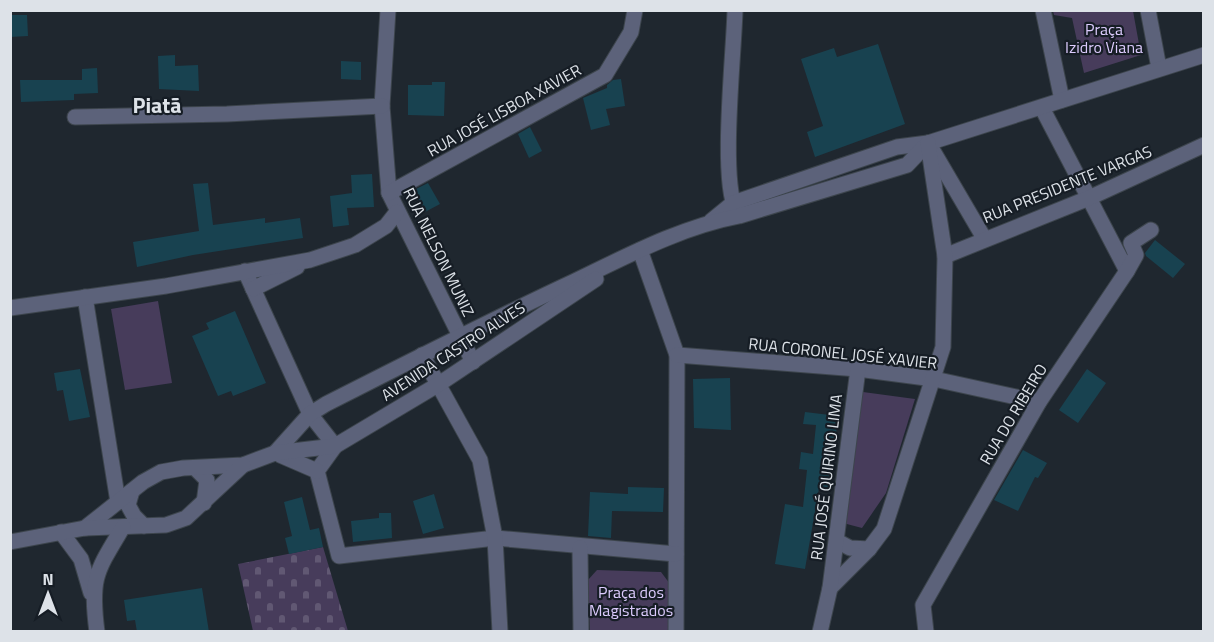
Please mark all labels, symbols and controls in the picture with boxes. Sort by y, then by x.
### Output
park label: Praça Izidro Viana [1065,17,1143,59]
street label: RUA JOSÉ LISBOA XAVIER [423,58,586,162]
district label: Piatã [132,88,182,122]
street label: RUA PRESIDENTE VARGAS [979,139,1155,229]
street label: RUA NELSON MUNIZ [397,183,481,321]
street label: AVENIDA CASTRO ALVES [376,295,530,407]
street label: RUA CORONEL JOSÉ XAVIER [747,331,939,375]
street label: RUA DO RIBEIRO [973,359,1053,469]
street label: RUA JOSÉ QUIRINO LIMA [804,392,848,562]
north arrow [18,564,78,624]
text: N [42,567,54,591]
park label: Praça dos Magistrados [589,580,673,622]

